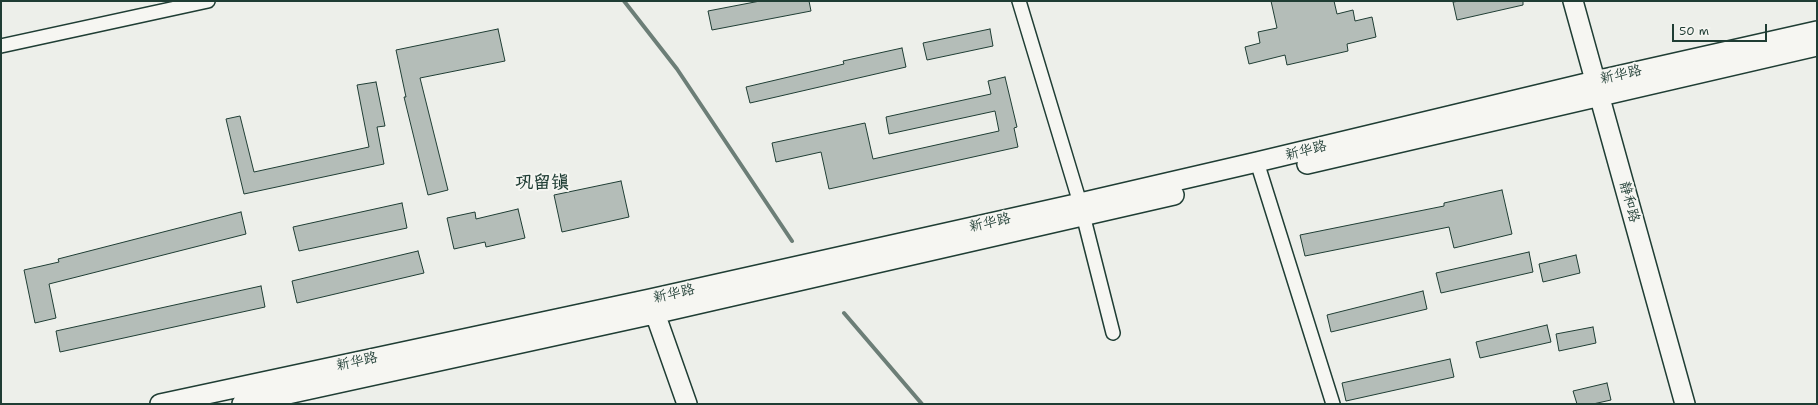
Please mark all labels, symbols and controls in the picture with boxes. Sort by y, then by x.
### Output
scale bar [1674,16,1769,42]
text: 50 m [1679,23,1709,39]
street label: 新华路 [1599,62,1643,88]
street label: 新华路 [1284,138,1328,164]
district label: 巩留镇 [515,172,569,194]
street label: 静和路 [1615,180,1643,224]
street label: 新华路 [968,210,1012,236]
street label: 新华路 [652,281,696,307]
street label: 新华路 [335,349,379,375]

